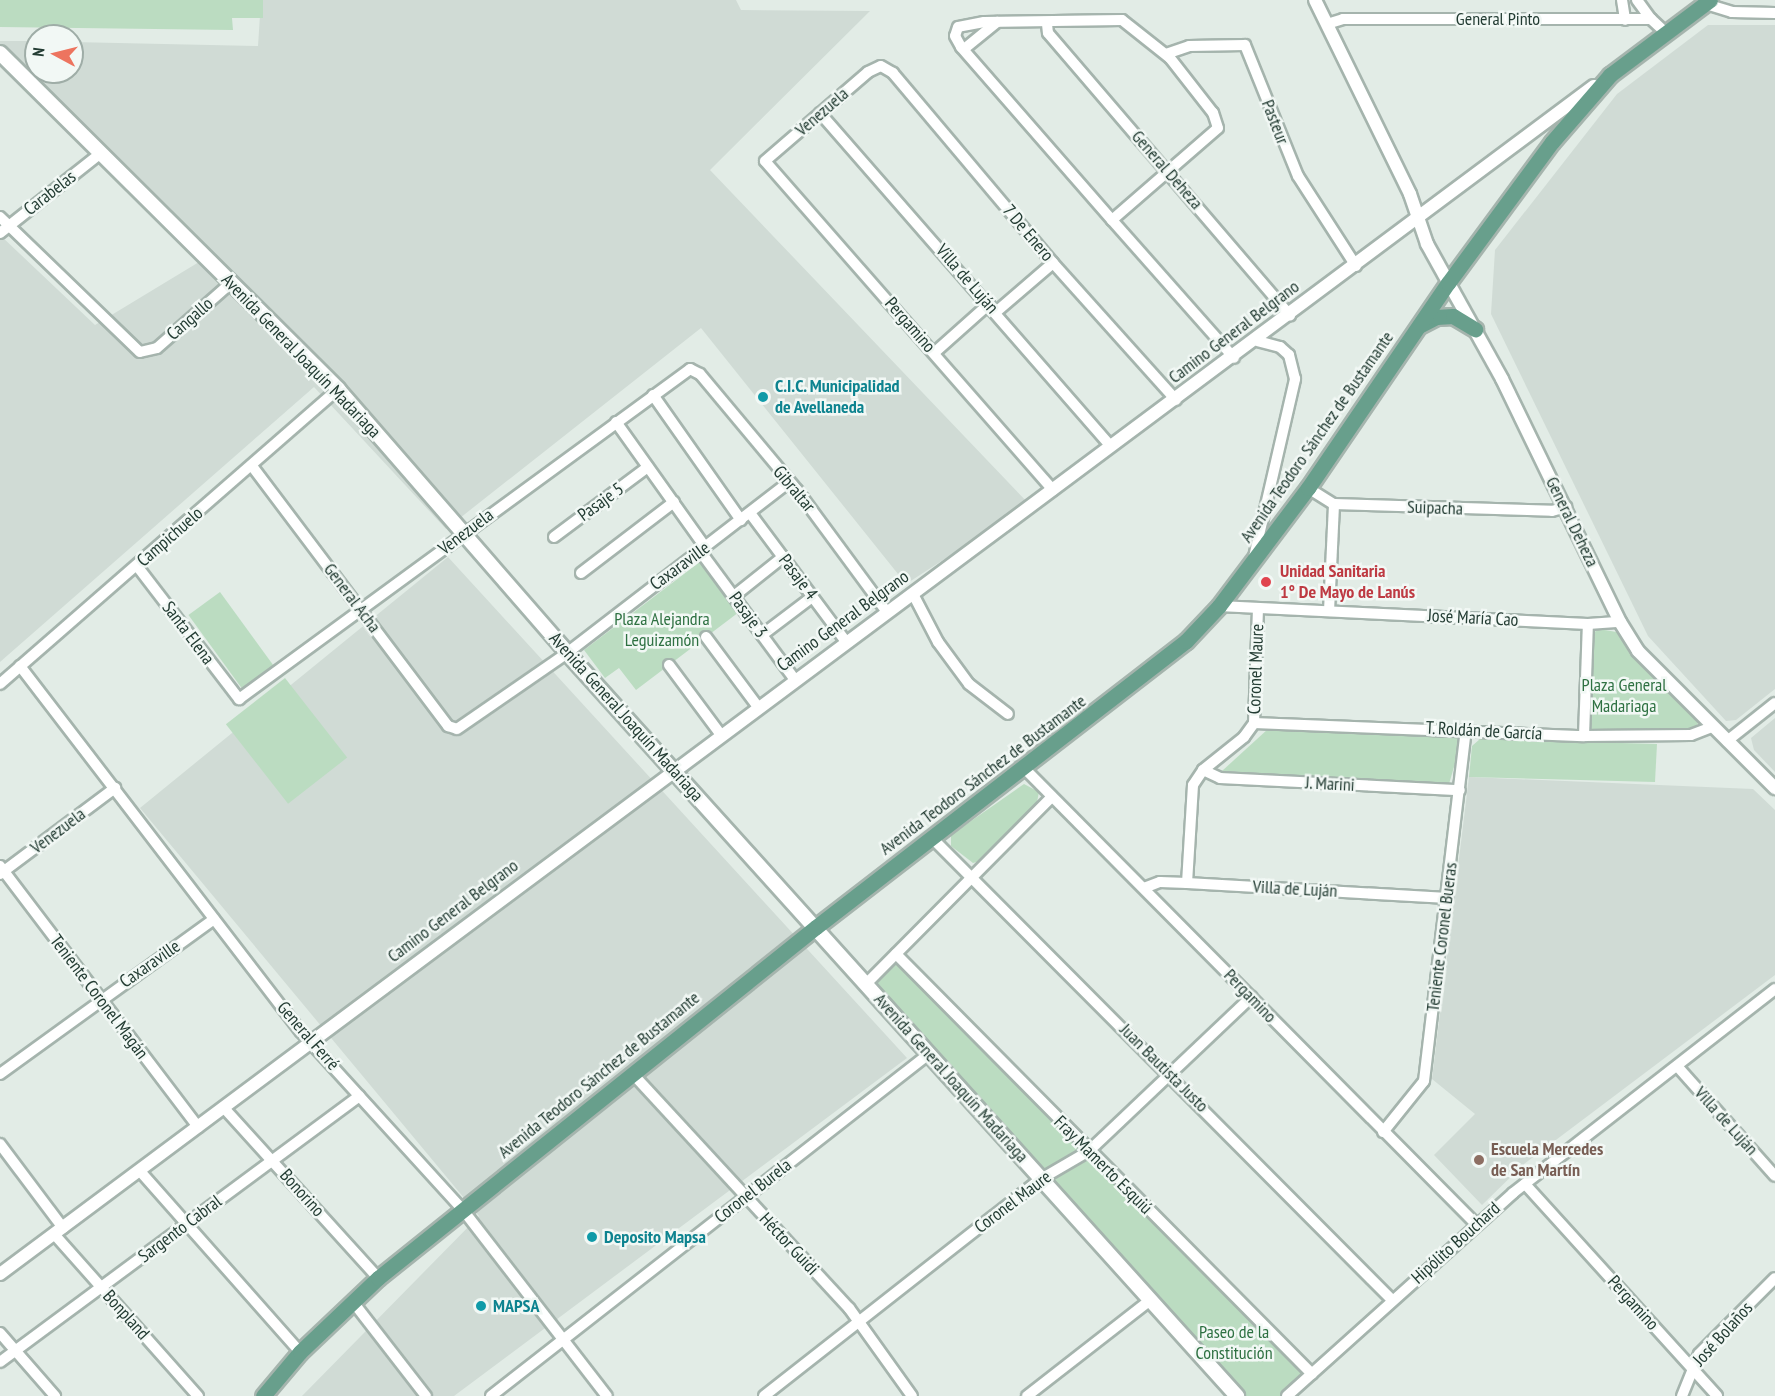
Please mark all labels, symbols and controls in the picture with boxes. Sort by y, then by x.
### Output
street label: General Pinto [1456,8,1540,30]
north arrow [24,24,84,84]
text: N [28,47,49,58]
street label: Venezuela [791,83,853,141]
street label: Pasteur [1257,97,1293,147]
street label: General Deheza [1127,126,1207,214]
street label: Carabelas [20,166,80,220]
street label: 7 De Enero [998,200,1058,266]
street label: Villa de Luján [931,240,1003,318]
street label: Avenida General Joaquín Madariaga [217,269,385,443]
street label: Camino General Belgrano [1164,276,1304,388]
street label: Cangallo [162,293,218,345]
street label: Pergamino [880,293,940,357]
street label: Avenida Teodoro Sánchez de Bustamante [1235,327,1399,547]
place label: C.I.C. Municipalidad de Avellaneda [775,376,901,418]
marker: C.I.C. Municipalidad de Avellaneda [756,390,770,404]
street label: Gibraltar [768,461,820,517]
street label: General Deheza [1541,473,1603,571]
street label: Pasaje 5 [574,478,628,526]
street label: Suipacha [1407,496,1463,520]
street label: Campichuelo [133,503,207,571]
street label: Venezuela [434,504,498,560]
street label: Caxaraville [646,537,714,595]
street label: Pasaje 4 [774,550,822,604]
street label: General Acha [319,559,385,637]
place label: Unidad Sanitaria 1° De Mayo de Lanús [1280,561,1415,604]
street label: Camino General Belgrano [773,566,913,676]
marker: Unidad Sanitaria 1° De Mayo de Lanús [1257,573,1275,591]
street label: Pasaje 3 [724,588,772,642]
street label: Santa Elena [157,597,219,669]
street label: José María Cao [1427,605,1519,631]
park label: Plaza Alejandra Leguizamón [614,609,710,652]
street label: Coronel Maure [1244,623,1268,715]
street label: Avenida General Joaquín Madariaga [544,628,708,806]
park label: Plaza General Madariaga [1582,675,1666,718]
street label: Avenida Teodoro Sánchez de Bustamante [875,690,1091,860]
street label: T. Roldán de García [1425,717,1543,745]
street label: J. Marini [1304,772,1356,796]
street label: Venezuela [26,803,90,859]
street label: Camino General Belgrano [383,855,523,967]
street label: Teniente Coronel Bueras [1422,861,1462,1013]
street label: Villa de Luján [1252,876,1338,902]
street label: Teniente Coronel Magán [45,931,153,1063]
street label: Caxaraville [116,935,184,993]
street label: Pergamino [1219,965,1281,1027]
street label: Avenida Teodoro Sánchez de Bustamante [494,987,704,1163]
street label: Avenida General Joaquín Madariaga [869,989,1033,1167]
street label: General Ferré [272,997,344,1075]
street label: Juan Bautista Justo [1115,1019,1213,1117]
street label: Villa de Luján [1690,1082,1762,1160]
street label: Fray Mamerto Esquiú [1049,1111,1157,1219]
place label: Escuela Mercedes de San Martín [1491,1139,1603,1182]
marker: Escuela Mercedes de San Martín [1472,1153,1486,1167]
street label: Coronel Burela [710,1154,796,1228]
street label: Bonorino [275,1165,329,1221]
street label: Coronel Maure [970,1166,1056,1238]
street label: Sargento Cabral [134,1191,226,1267]
street label: Hipólito Bouchard [1407,1198,1505,1288]
street label: Héctor Guidi [755,1208,823,1280]
place label: Deposito Mapsa [604,1226,706,1248]
marker: Deposito Mapsa [585,1230,599,1244]
street label: Pergamino [1603,1271,1663,1335]
street label: Bonpland [98,1286,154,1344]
place label: MAPSA [493,1295,539,1317]
street label: José Bolaños [1689,1297,1757,1371]
marker: MAPSA [474,1299,488,1313]
park label: Paseo de la Constitución [1195,1322,1273,1364]

